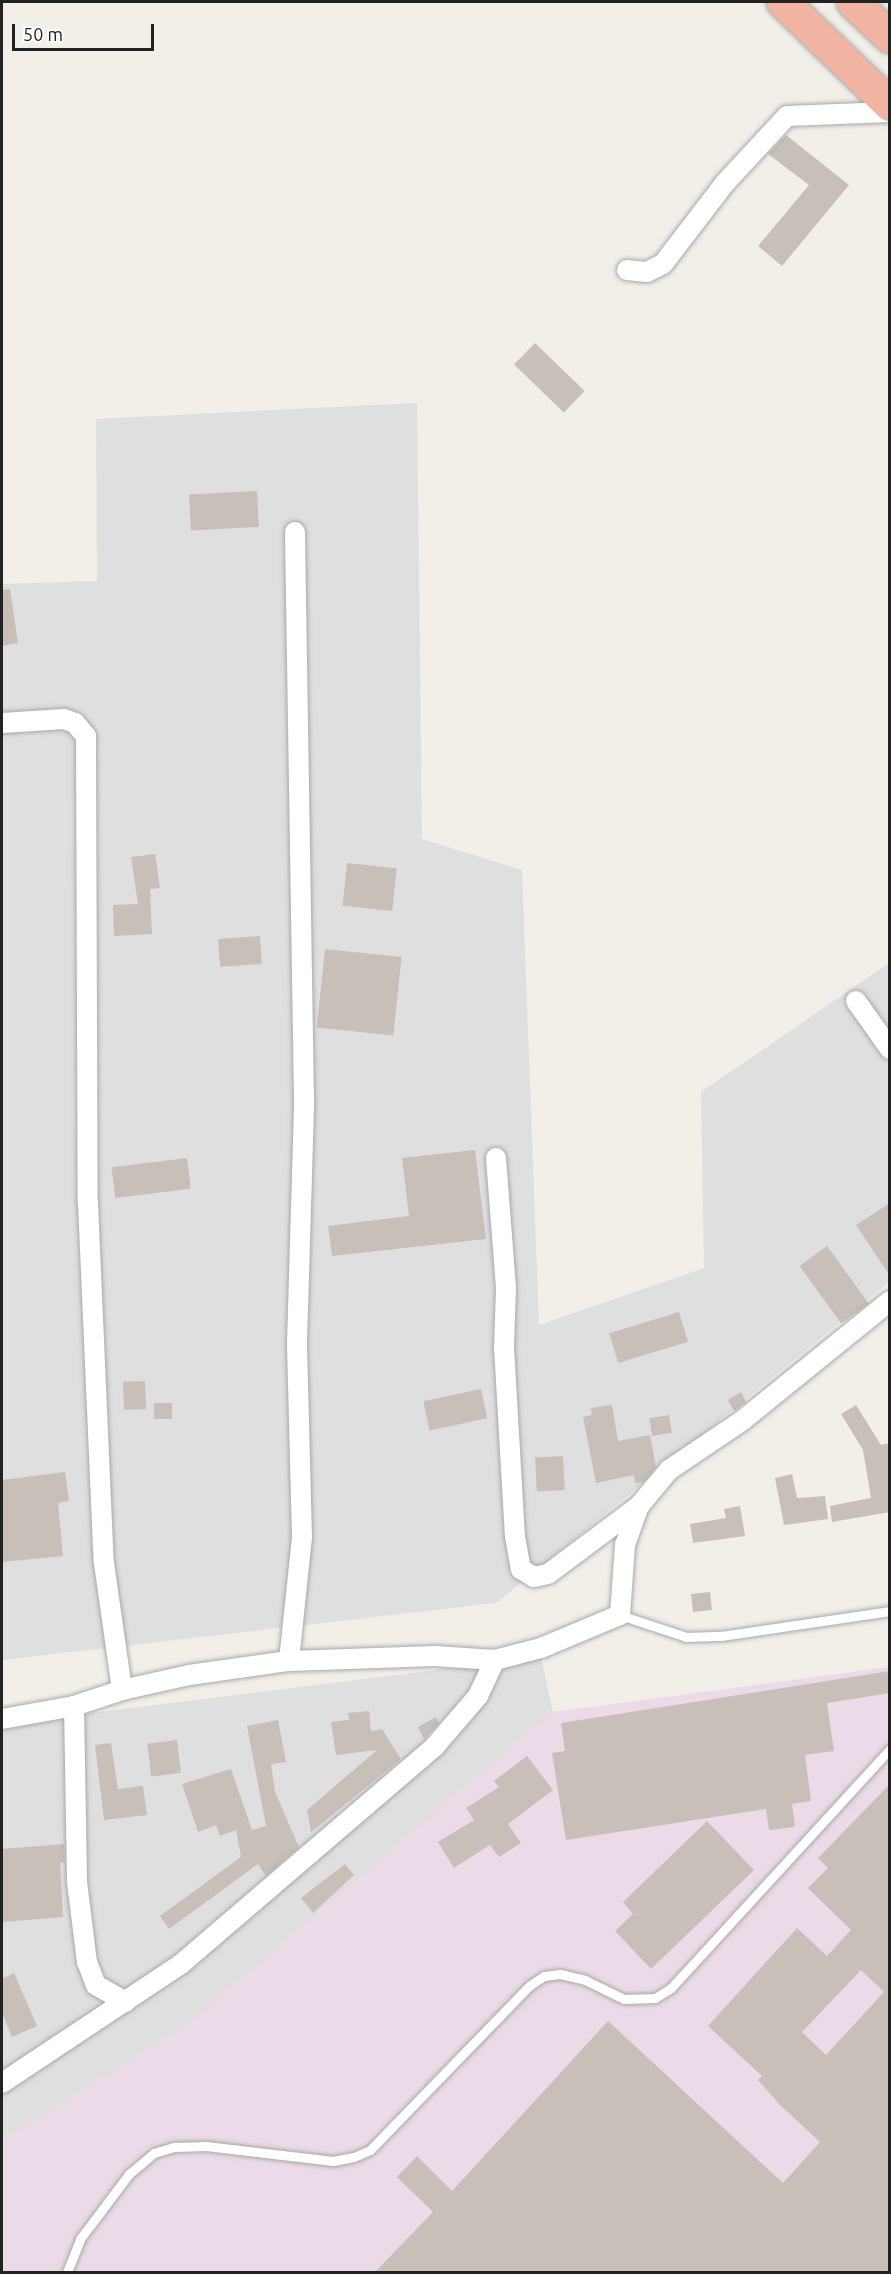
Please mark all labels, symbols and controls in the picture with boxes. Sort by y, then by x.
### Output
scale bar [15,12,158,50]
text: 50 m [23,24,63,44]

